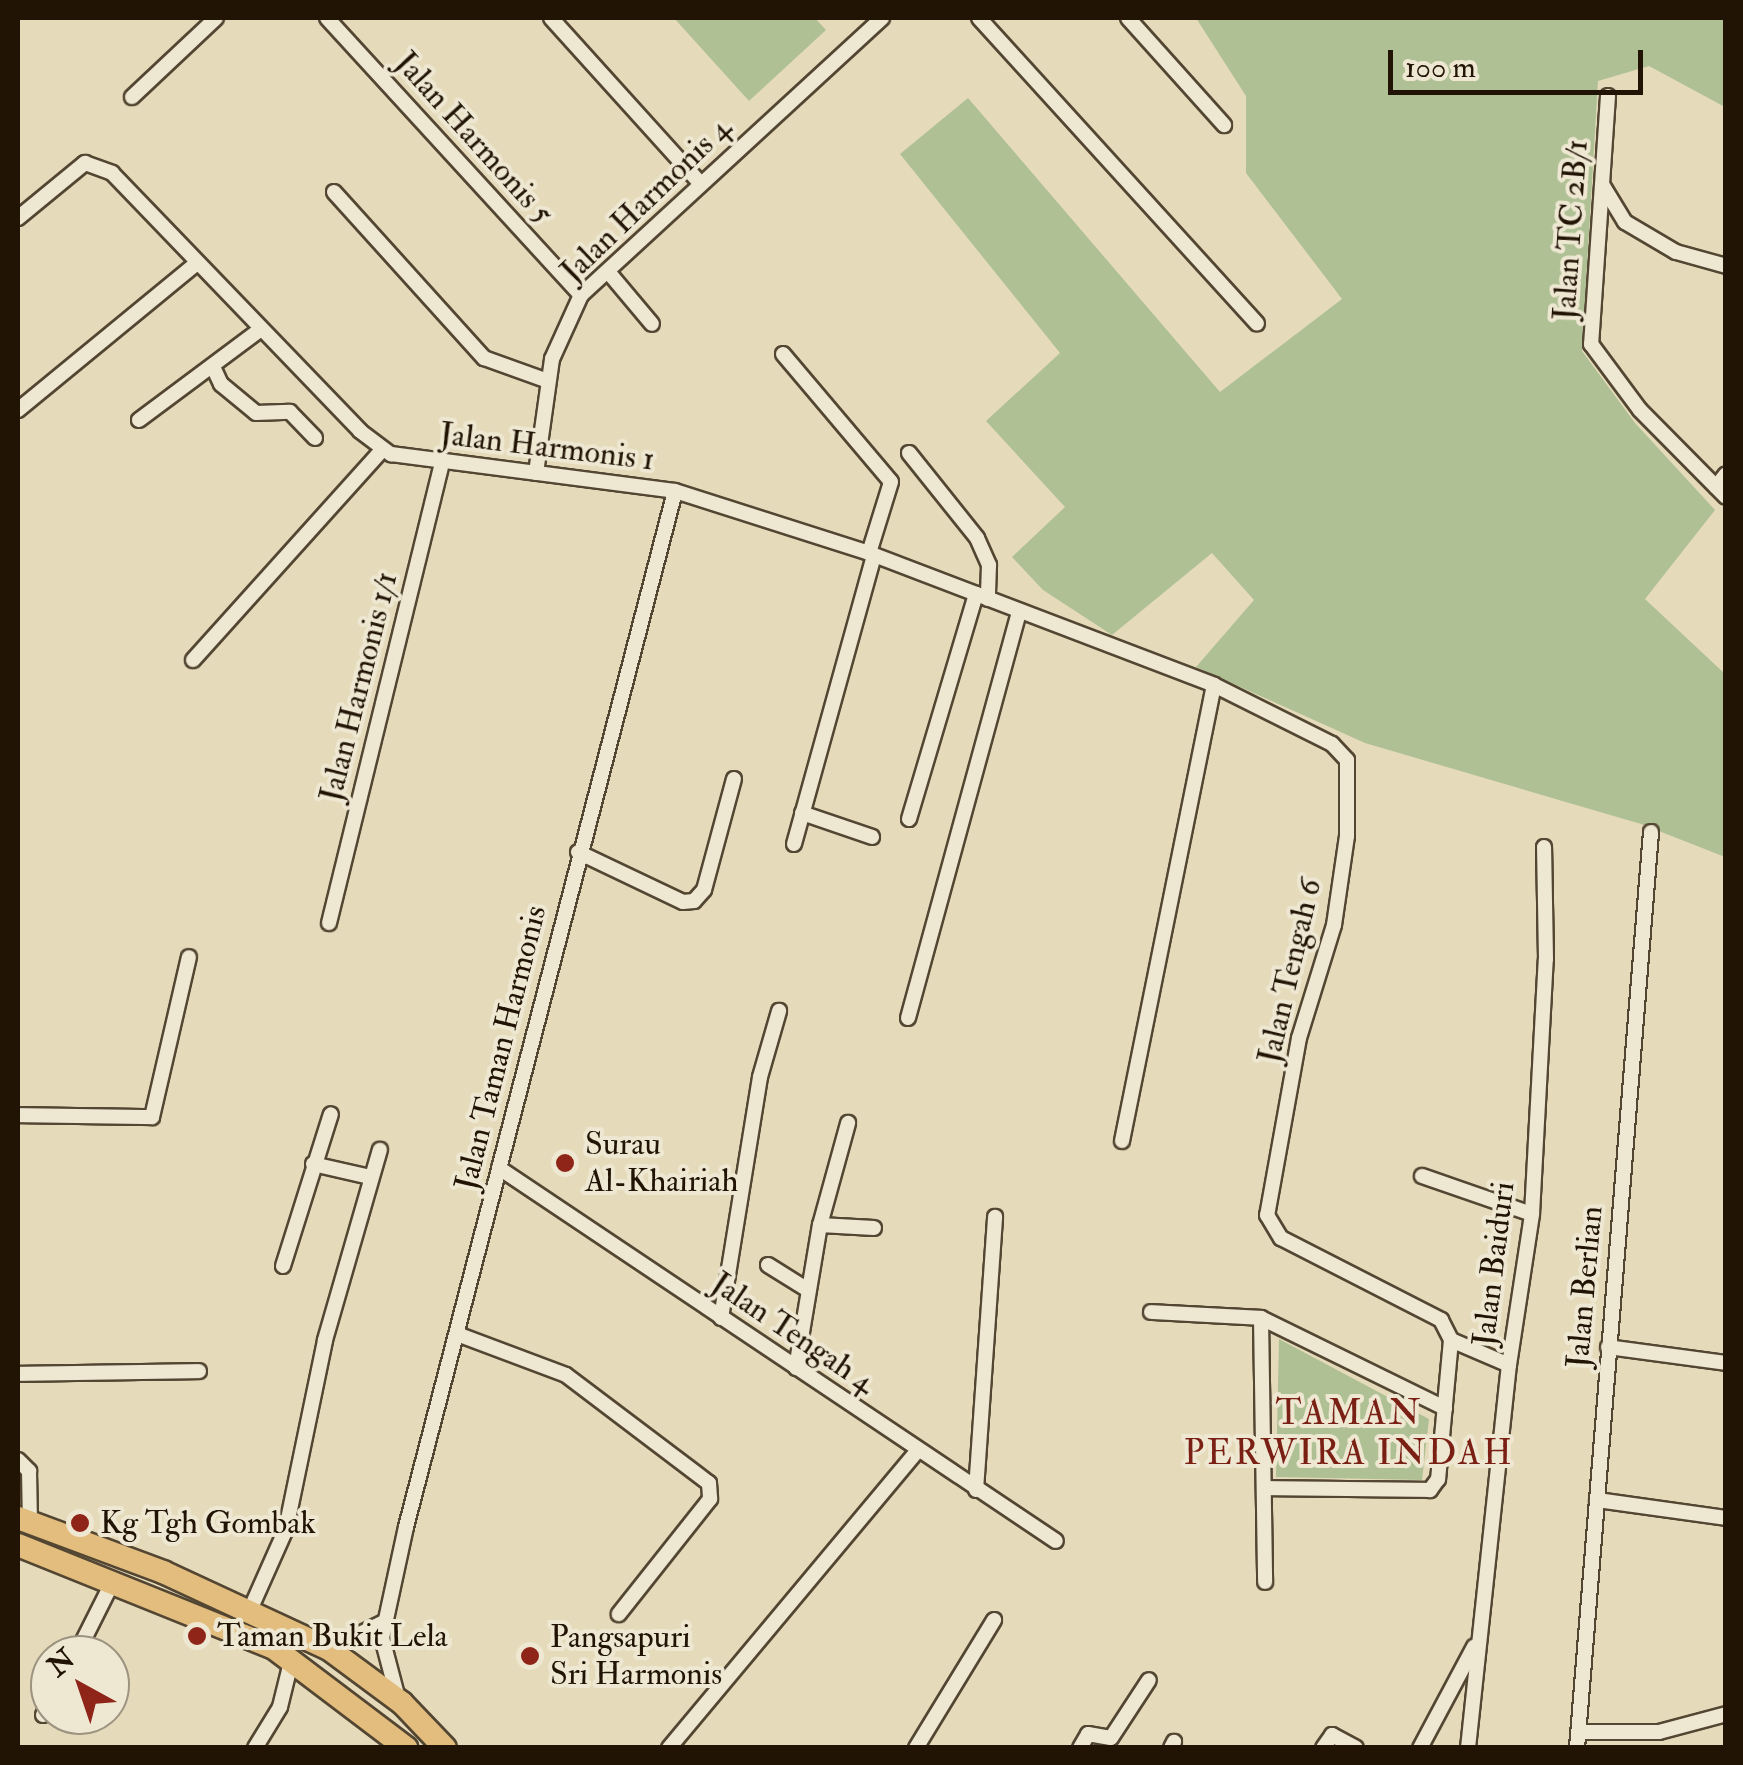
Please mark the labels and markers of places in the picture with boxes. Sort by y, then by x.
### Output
place label: Surau Al-Khairiah [585,1126,738,1201]
marker: Surau Al-Khairiah [554,1152,576,1174]
place label: Kg Tgh Gombak [100,1504,316,1542]
marker: Kg Tgh Gombak [69,1512,91,1534]
place label: Taman Bukit Lela [217,1617,448,1655]
place label: Pangsapuri Sri Harmonis [550,1619,722,1694]
marker: Taman Bukit Lela [186,1625,208,1647]
marker: Pangsapuri Sri Harmonis [519,1645,541,1667]

